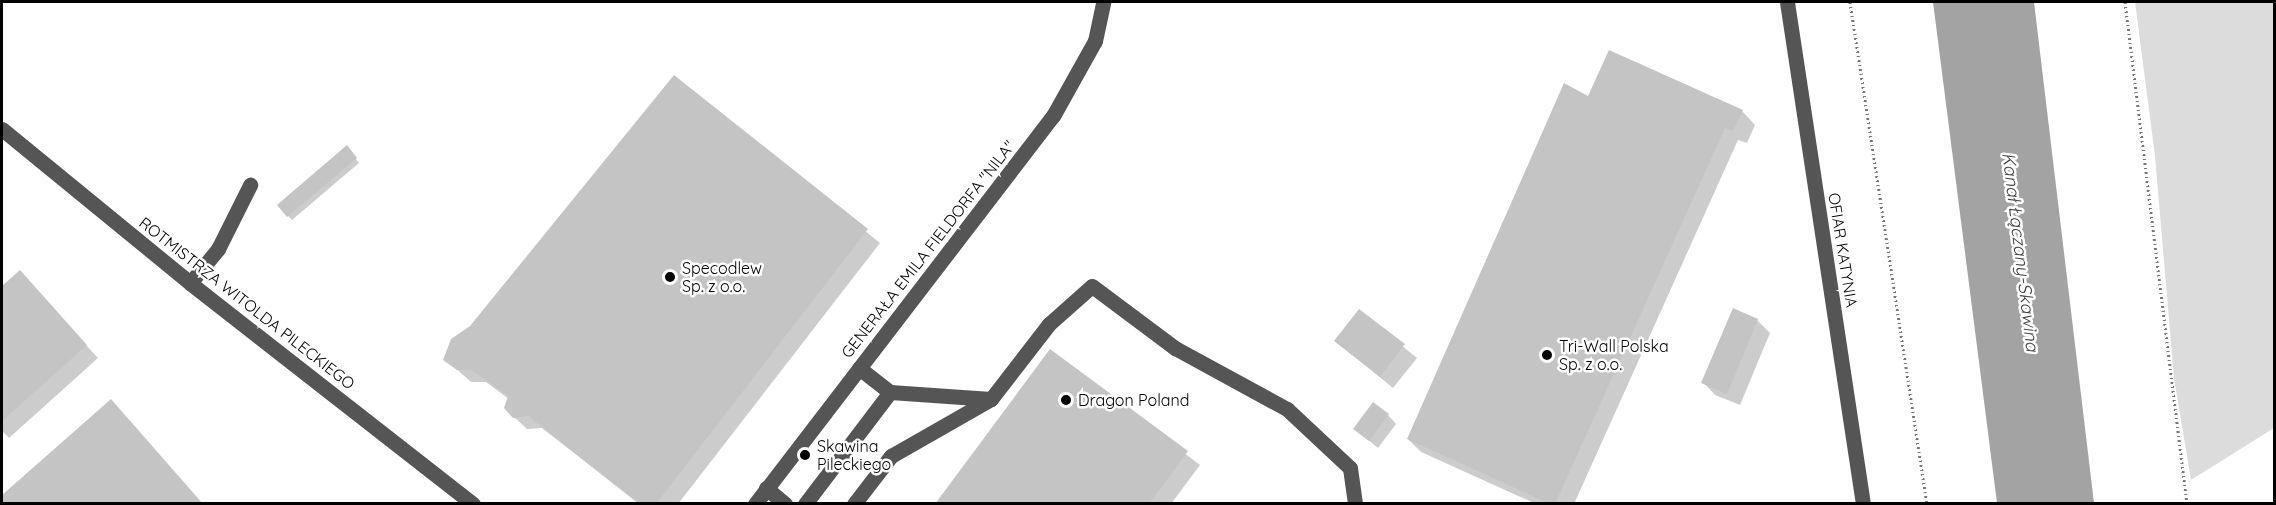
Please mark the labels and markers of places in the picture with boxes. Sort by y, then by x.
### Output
place label: Specodlew Sp. z o.o. [682,258,762,296]
marker: Specodlew Sp. z o.o. [663,270,677,284]
place label: Tri-Wall Polska Sp. z o.o. [1559,336,1669,374]
marker: Tri-Wall Polska Sp. z o.o. [1540,348,1554,362]
place label: Dragon Poland [1078,390,1189,410]
marker: Dragon Poland [1059,393,1073,407]
place label: Skawina Pileckiego [817,436,891,474]
marker: Skawina Pileckiego [798,448,812,462]

